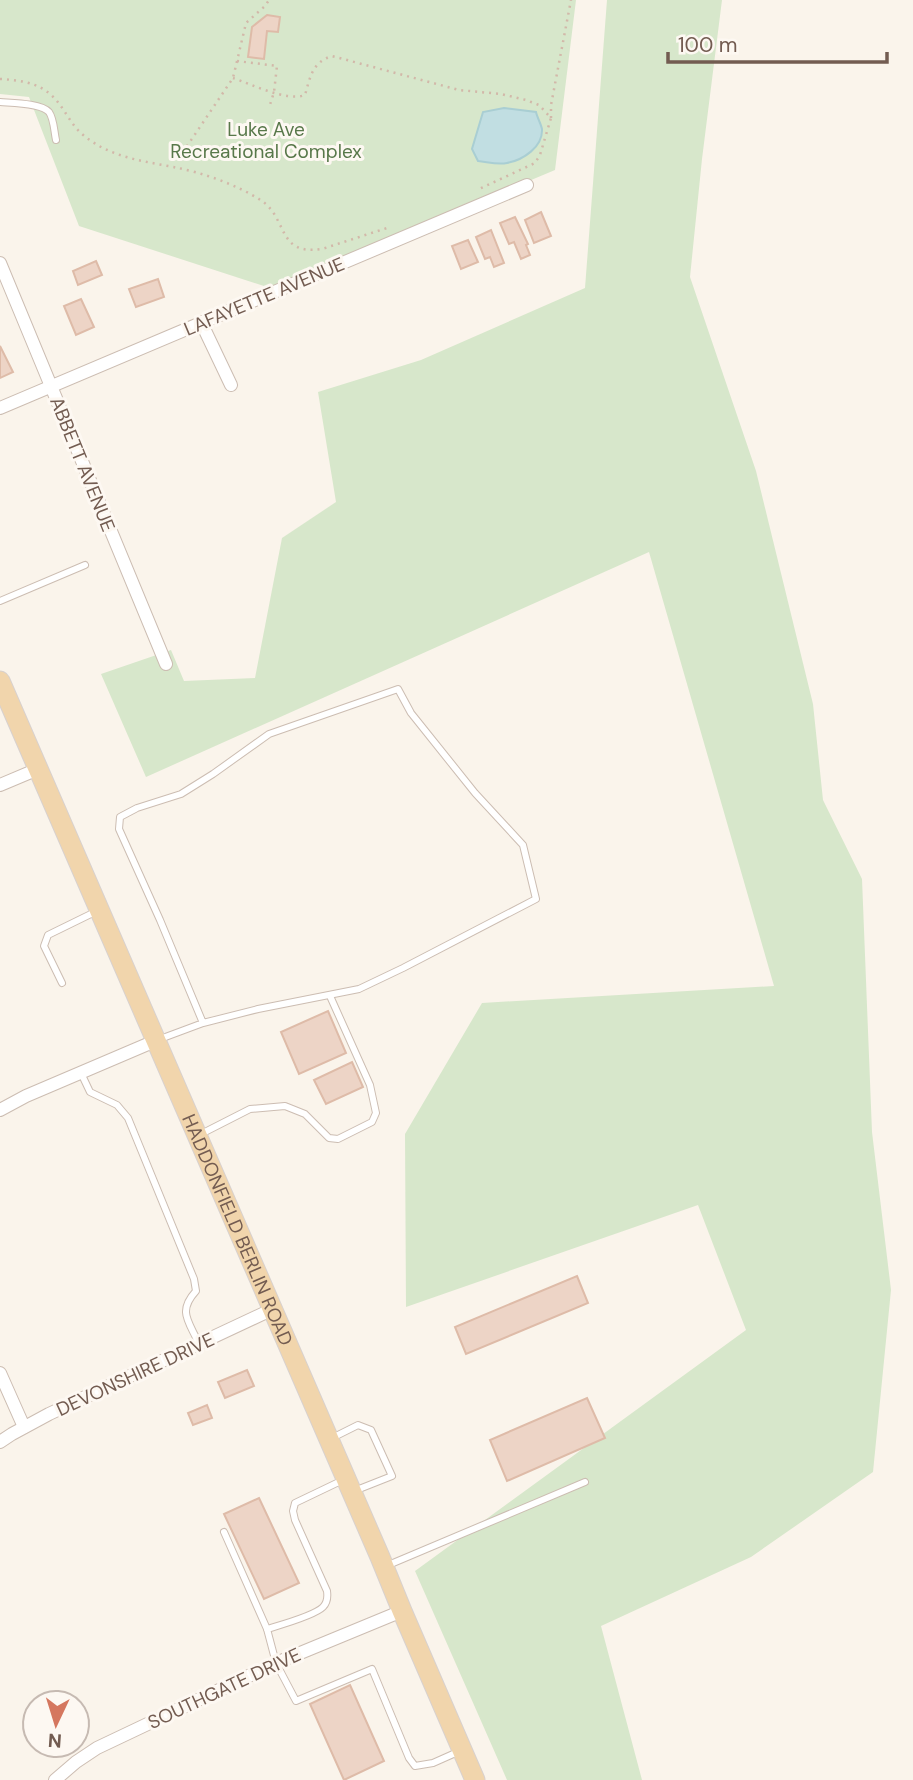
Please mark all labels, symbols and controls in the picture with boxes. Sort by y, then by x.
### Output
scale bar [668,21,887,65]
text: 100 m [678,31,738,59]
park label: Luke Ave Recreational Complex [170,117,362,164]
street label: LAFAYETTE AVENUE [180,251,348,342]
street label: ABBETT AVENUE [44,393,121,535]
street label: HADDONFIELD BERLIN ROAD [176,1110,299,1349]
street label: DEVONSHIRE DRIVE [52,1327,218,1422]
street label: SOUTHGATE DRIVE [144,1642,305,1735]
north arrow [21,1689,91,1759]
text: N [47,1728,63,1753]

